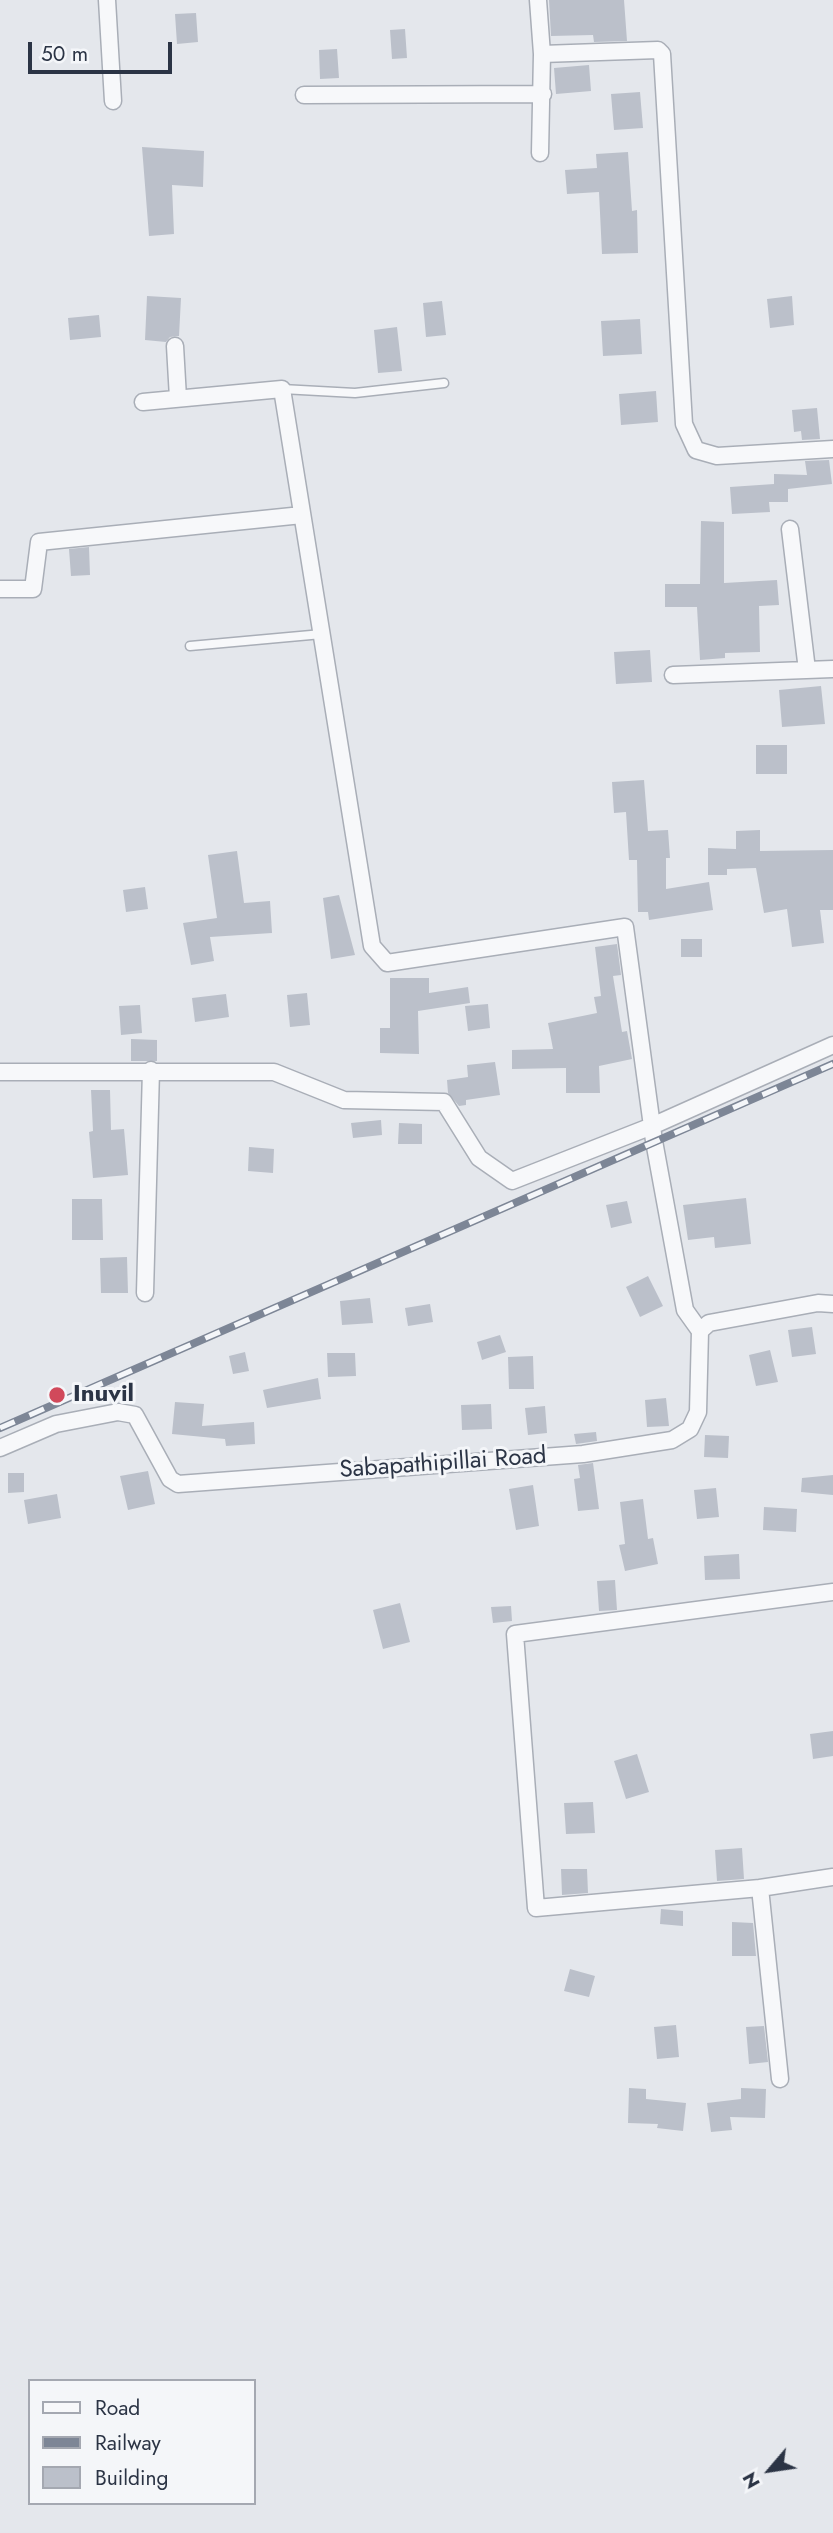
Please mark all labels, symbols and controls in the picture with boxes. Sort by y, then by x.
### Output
scale bar [32,28,175,72]
text: 50 m [41,39,88,69]
place label: Inuvil [73,1381,134,1409]
marker: Inuvil [47,1385,67,1405]
street label: Sabapathipillai Road [339,1442,547,1486]
legend [28,2379,256,2505]
text: Road [95,2393,140,2423]
text: Railway [95,2428,161,2458]
north arrow [735,2435,805,2505]
text: Building [95,2463,168,2493]
text: N [736,2467,767,2494]

